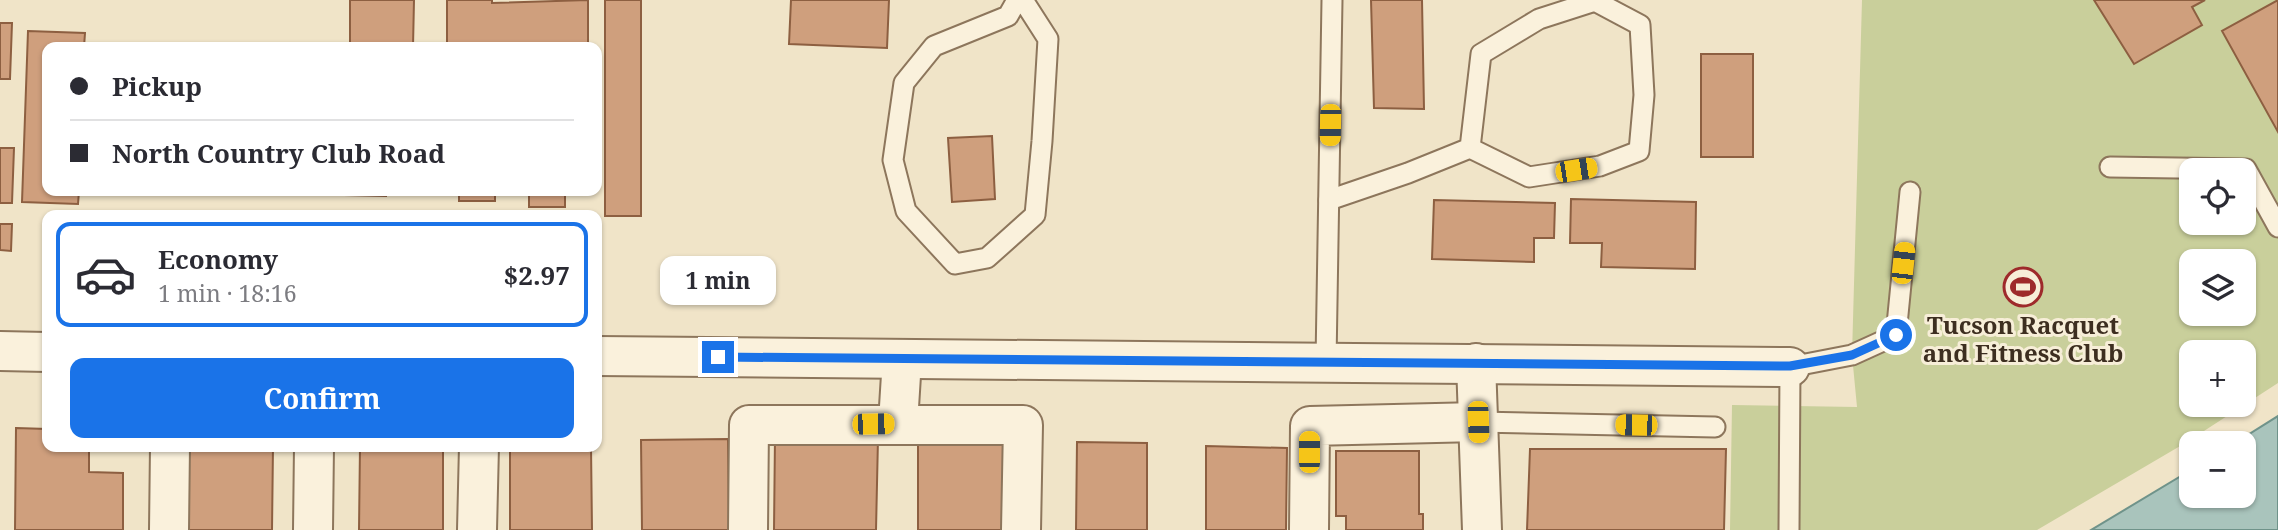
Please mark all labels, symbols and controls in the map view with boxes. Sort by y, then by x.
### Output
text: Pickup [112,68,202,104]
car [1320,104,1341,146]
text: North Country Club Road [112,135,445,171]
car [1554,156,1599,184]
map controls [2179,158,2256,508]
button: locate [2179,158,2256,235]
text: Economy [158,241,278,277]
car [1891,241,1916,285]
icon: car [74,243,137,306]
button: layers [2179,249,2256,326]
callout: 1 min [660,256,776,304]
text: $2.97 [504,257,570,293]
text: 1 min [685,264,751,296]
sports icon: Tucson Racquet and Fitness Club [2002,266,2044,308]
text: 1 min · 18:16 [158,277,296,309]
place label: Tucson Racquet and Fitness Club [1923,308,2123,369]
route start [1880,319,1912,351]
button: + [2179,340,2256,417]
route end [702,341,734,373]
button: Confirm [70,358,574,438]
car [1467,401,1490,443]
car [852,413,895,435]
car [1615,414,1658,436]
car [1299,431,1320,473]
button: − [2179,431,2256,508]

